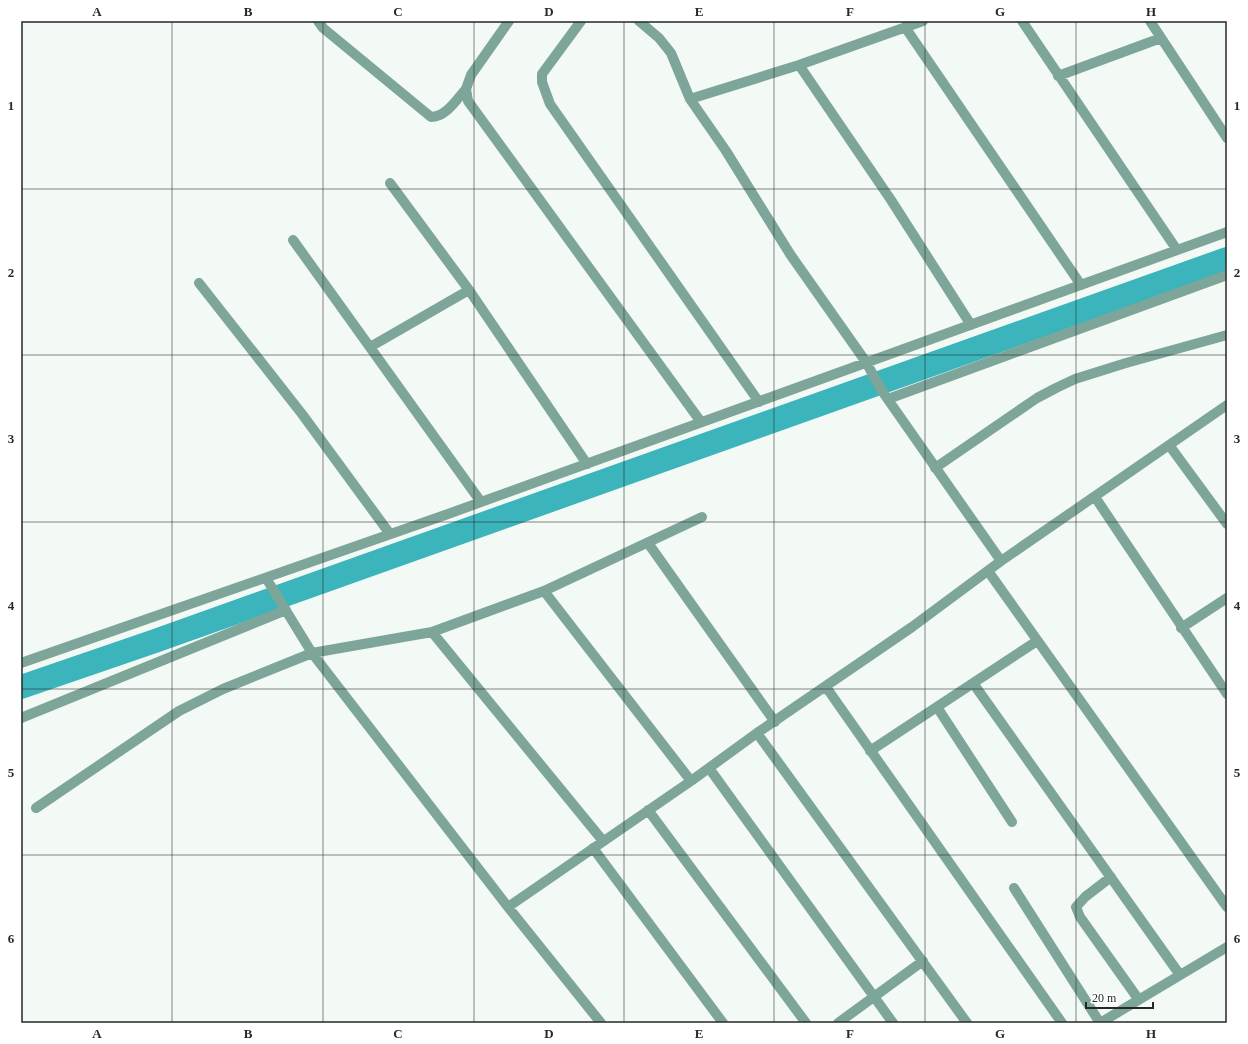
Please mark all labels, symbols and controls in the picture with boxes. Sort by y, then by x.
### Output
text: A [92,4,102,19]
text: B [244,4,253,19]
text: C [393,4,403,19]
text: D [544,4,554,19]
text: E [695,4,703,19]
text: F [846,4,854,19]
text: G [995,4,1005,19]
text: H [1146,4,1156,19]
text: 1 [8,98,14,113]
text: 1 [1234,98,1240,113]
text: 2 [8,265,14,280]
text: 2 [1234,265,1240,280]
text: 3 [8,431,15,446]
text: 3 [1234,431,1241,446]
text: 4 [8,598,15,613]
text: 4 [1234,598,1241,613]
text: 5 [8,765,15,780]
text: 5 [1234,765,1241,780]
text: 6 [8,931,15,946]
text: 6 [1234,931,1241,946]
scale bar [1086,984,1153,1010]
text: 20 m [1092,991,1117,1005]
text: A [92,1026,102,1041]
text: B [244,1026,253,1041]
text: C [393,1026,403,1041]
text: D [544,1026,554,1041]
text: E [695,1026,703,1041]
text: F [846,1026,854,1041]
text: G [995,1026,1005,1041]
text: H [1146,1026,1156,1041]

